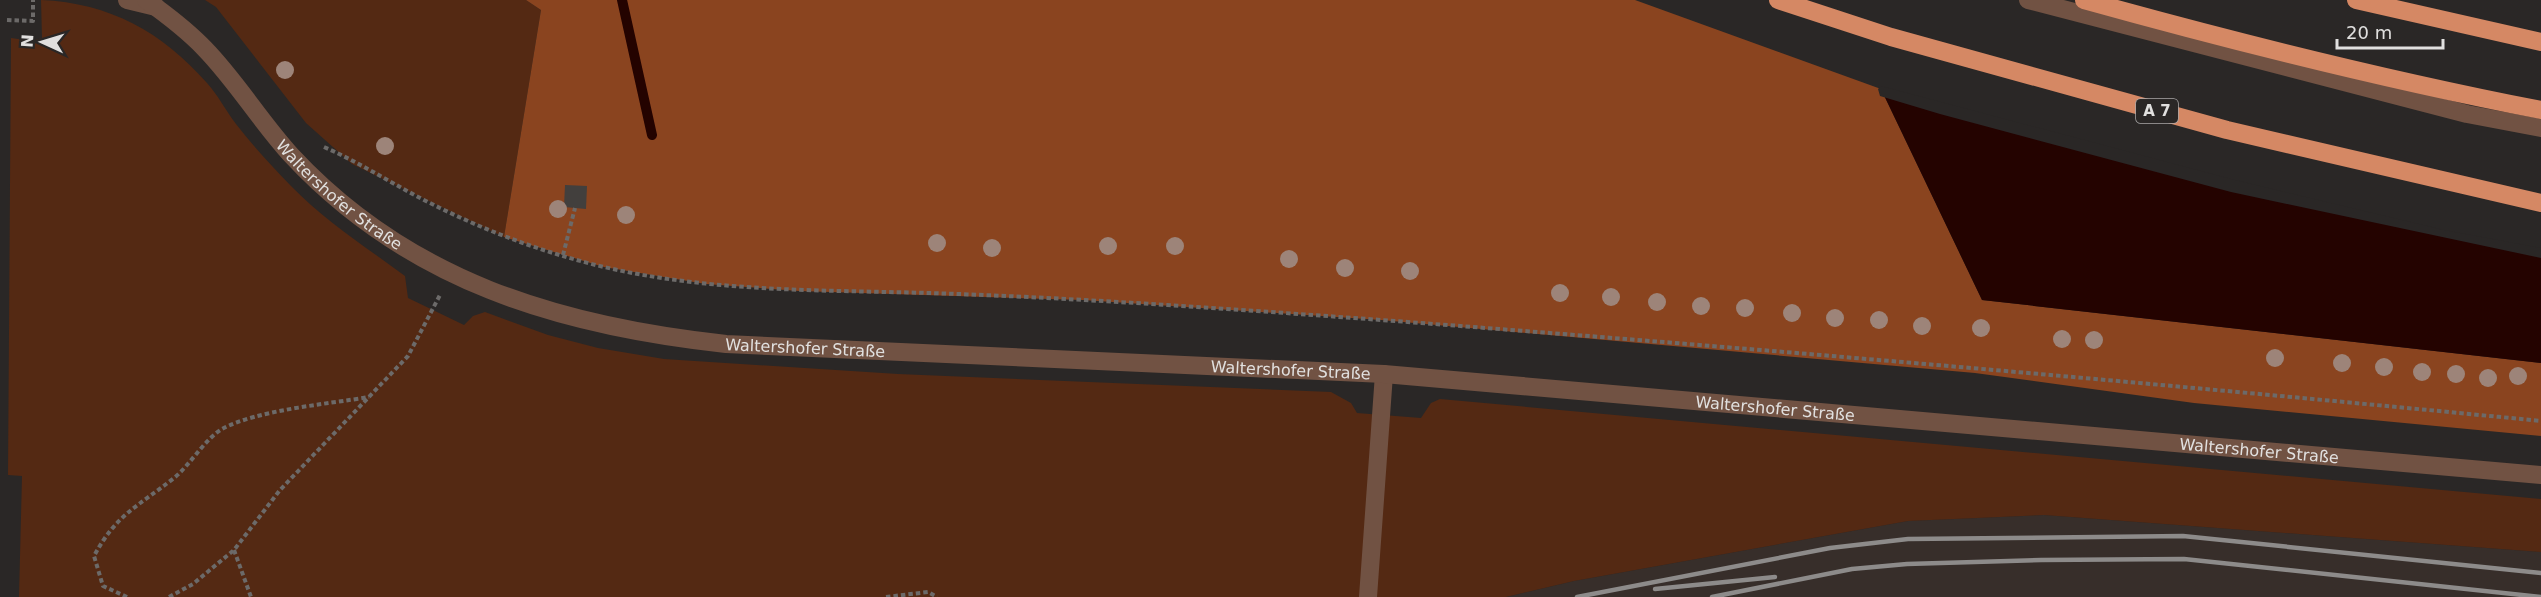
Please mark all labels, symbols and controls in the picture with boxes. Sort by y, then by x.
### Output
north arrow [12,12,72,72]
scale bar [2337,12,2444,50]
text: 20 m [2346,22,2392,43]
text: N [18,34,37,48]
road number: A 7 [2136,99,2178,123]
street label: Waltershofer Straße [272,136,406,253]
street label: Waltershofer Straße [725,334,886,361]
street label: Waltershofer Straße [1210,357,1371,383]
street label: Waltershofer Straße [1695,392,1856,425]
street label: Waltershofer Straße [2179,434,2340,467]

